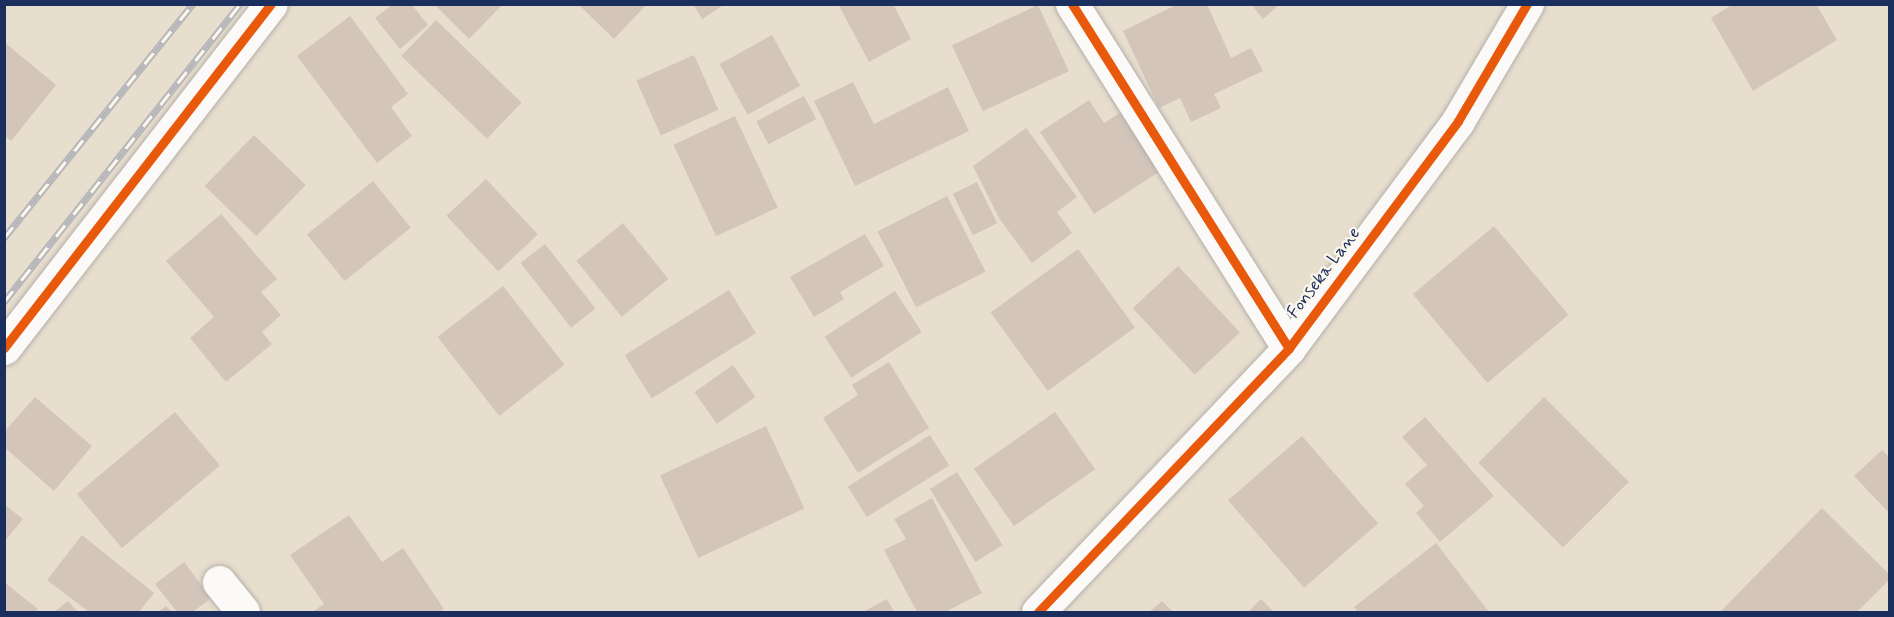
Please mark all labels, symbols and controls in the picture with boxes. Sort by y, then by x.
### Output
street label: Fonseka Lane [1283,224,1365,322]

